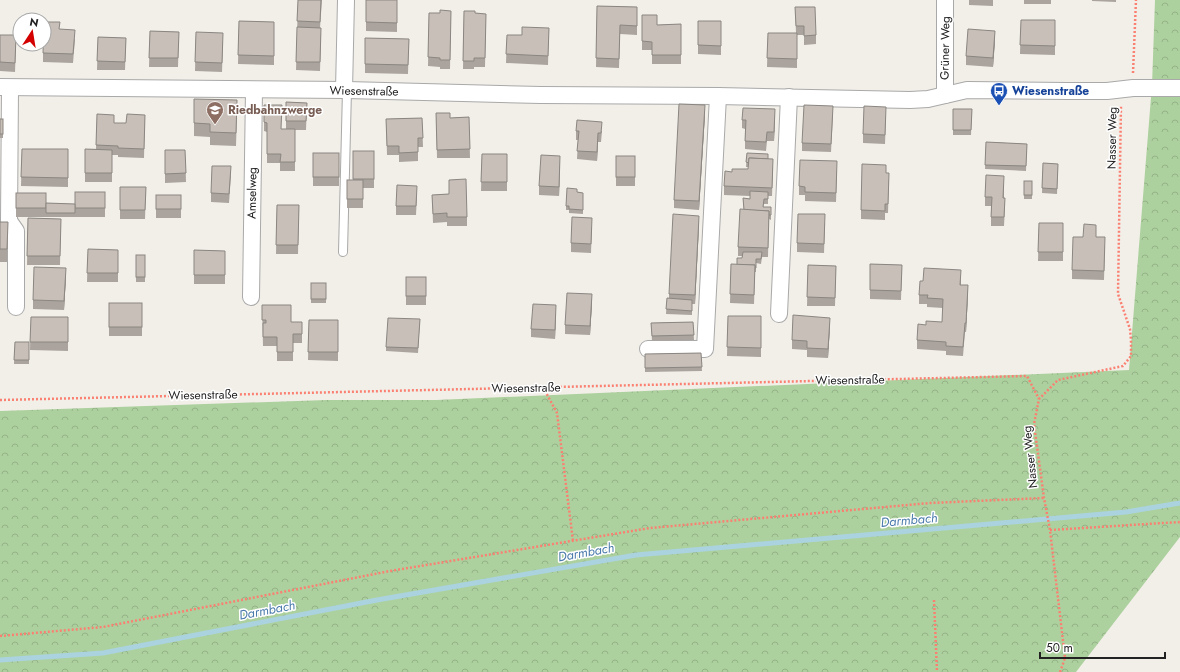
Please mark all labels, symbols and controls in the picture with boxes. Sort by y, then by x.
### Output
north arrow [12,12,52,52]
text: N [28,13,40,31]
street label: Grüner Weg [935,16,955,80]
street label: Wiesenstraße [329,81,399,101]
bus stop icon: Wiesenstraße [989,81,1009,106]
place label: Wiesenstraße [1012,82,1089,100]
school or university icon: Riedbahnzwerge [205,100,225,125]
place label: Riedbahnzwerge [228,101,322,119]
street label: Nasser Weg [1102,107,1122,169]
street label: Amselweg [243,167,261,219]
street label: Wiesenstraße [815,370,885,390]
street label: Wiesenstraße [491,378,561,398]
street label: Wiesenstraße [168,385,238,405]
street label: Nasser Weg [1018,425,1042,489]
water label: Darmbach [880,508,939,532]
water label: Darmbach [556,538,616,566]
water label: Darmbach [237,595,297,625]
scale bar [1040,634,1165,660]
text: 50 m [1046,639,1073,657]

